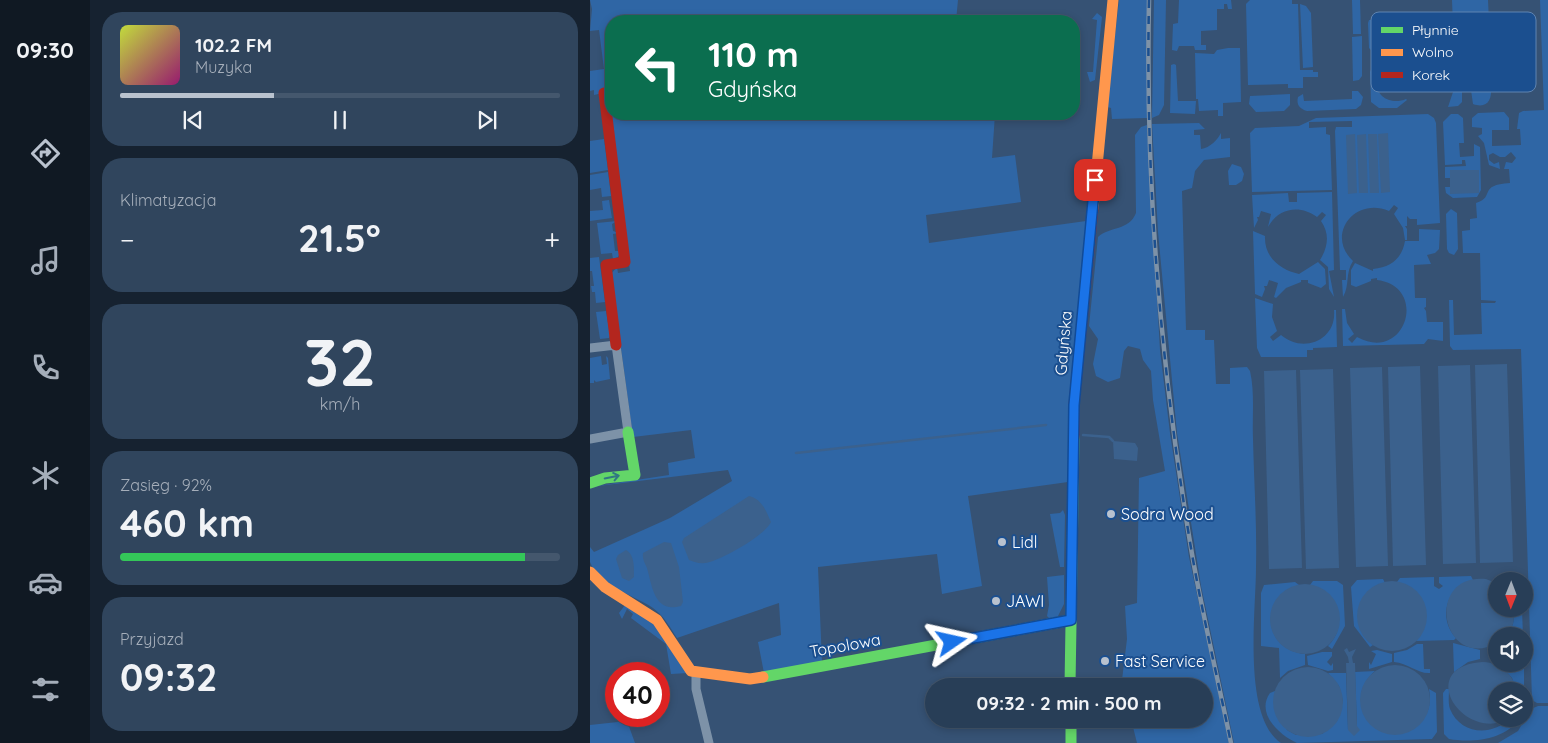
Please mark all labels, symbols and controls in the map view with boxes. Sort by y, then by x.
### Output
legend [1371,12,1536,92]
text: Płynnie [1412,21,1459,39]
text: 110 m [708,32,799,76]
text: 102.2 FM [195,33,272,57]
icon: left [625,35,690,100]
text: 09:30 [16,36,74,64]
text: Wolno [1412,43,1454,61]
text: Muzyka [195,57,252,77]
text: Korek [1412,66,1450,84]
text: Gdyńska [708,75,797,103]
icon: previous [179,106,207,134]
icon: pause [326,106,354,134]
icon: next [473,106,501,134]
icon: directions [28,136,63,171]
pin [1074,159,1116,201]
icon: arrive [1081,166,1109,194]
text: Klimatyzacja [120,190,216,210]
text: 21.5° [298,214,381,262]
text: − [120,222,135,257]
text: + [544,222,560,257]
icon: music [28,243,63,278]
street label: Gdyńska [1050,310,1076,376]
text: 32 [304,321,376,402]
icon: phone [28,350,63,385]
text: km/h [320,394,360,414]
icon: climate [28,458,63,493]
one-way arrow [603,472,619,482]
text: Zasięg · 92% [120,475,212,495]
text: 460 km [120,499,254,547]
place label: Sodra Wood [1121,504,1214,524]
marker: Sodra Wood [1105,508,1117,520]
place label: Lidl [1012,532,1037,552]
marker: Lidl [996,536,1008,548]
icon: car [28,565,63,600]
north arrow [1488,572,1532,618]
map controls [1488,572,1533,727]
place label: JAWI [1006,591,1044,611]
marker: JAWI [990,595,1002,607]
position arrow [925,615,977,667]
button: sound [1488,627,1533,672]
text: Przyjazd [120,629,184,649]
street label: Topolowa [808,629,882,661]
place label: Fast Service [1115,651,1205,671]
text: 09:32 [120,653,217,701]
marker: Fast Service [1099,655,1111,667]
speed limit sign: 40 [605,662,670,727]
icon: filters [28,672,63,707]
button: layers [1488,682,1533,727]
text: 09:32 · 2 min · 500 m [977,691,1161,715]

